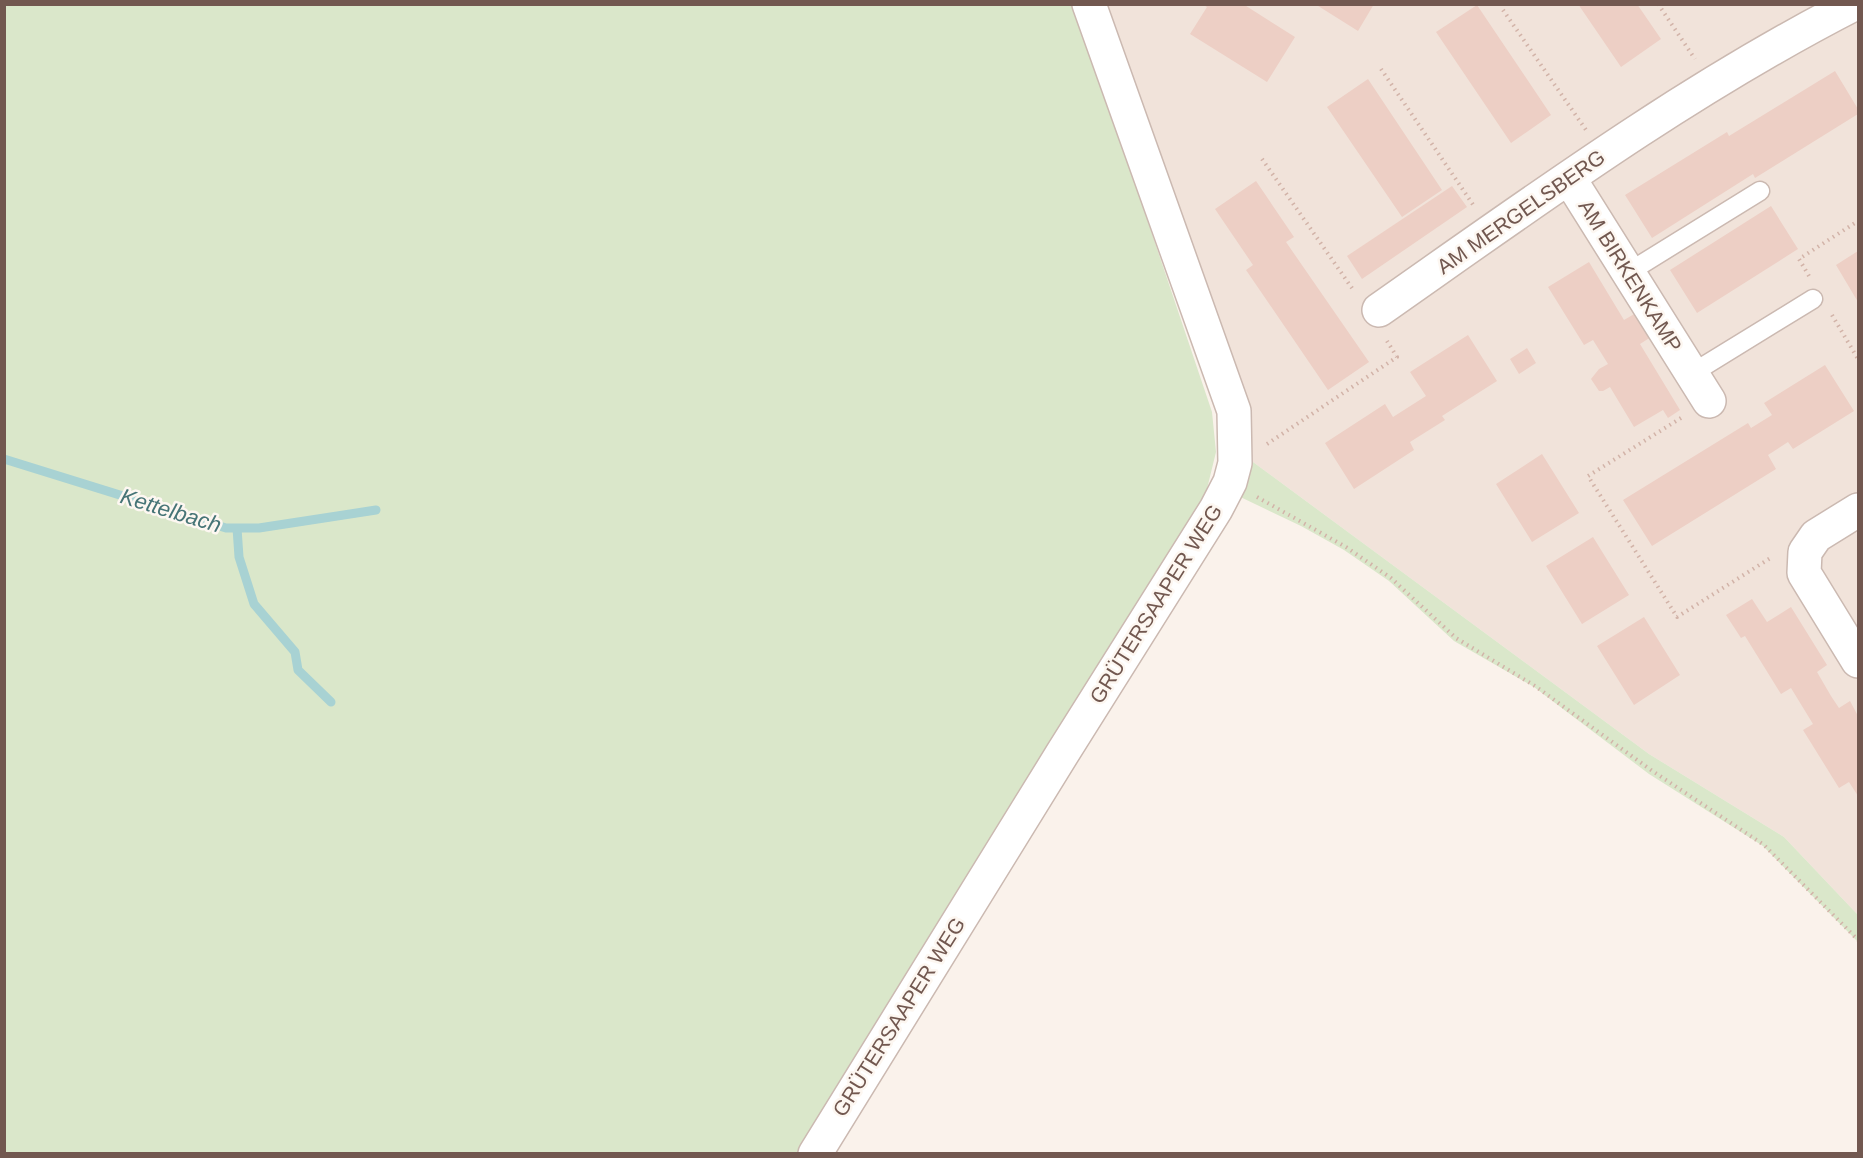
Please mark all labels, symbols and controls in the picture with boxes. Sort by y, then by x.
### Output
street label: AM MERGELSBERG [1432,145,1609,278]
street label: AM BIRKENKAMP [1574,195,1687,356]
water label: Kettelbach [117,483,224,538]
street label: GRÜTERSAAPER WEG [1085,500,1226,707]
street label: GRÜTERSAAPER WEG [828,913,969,1120]

